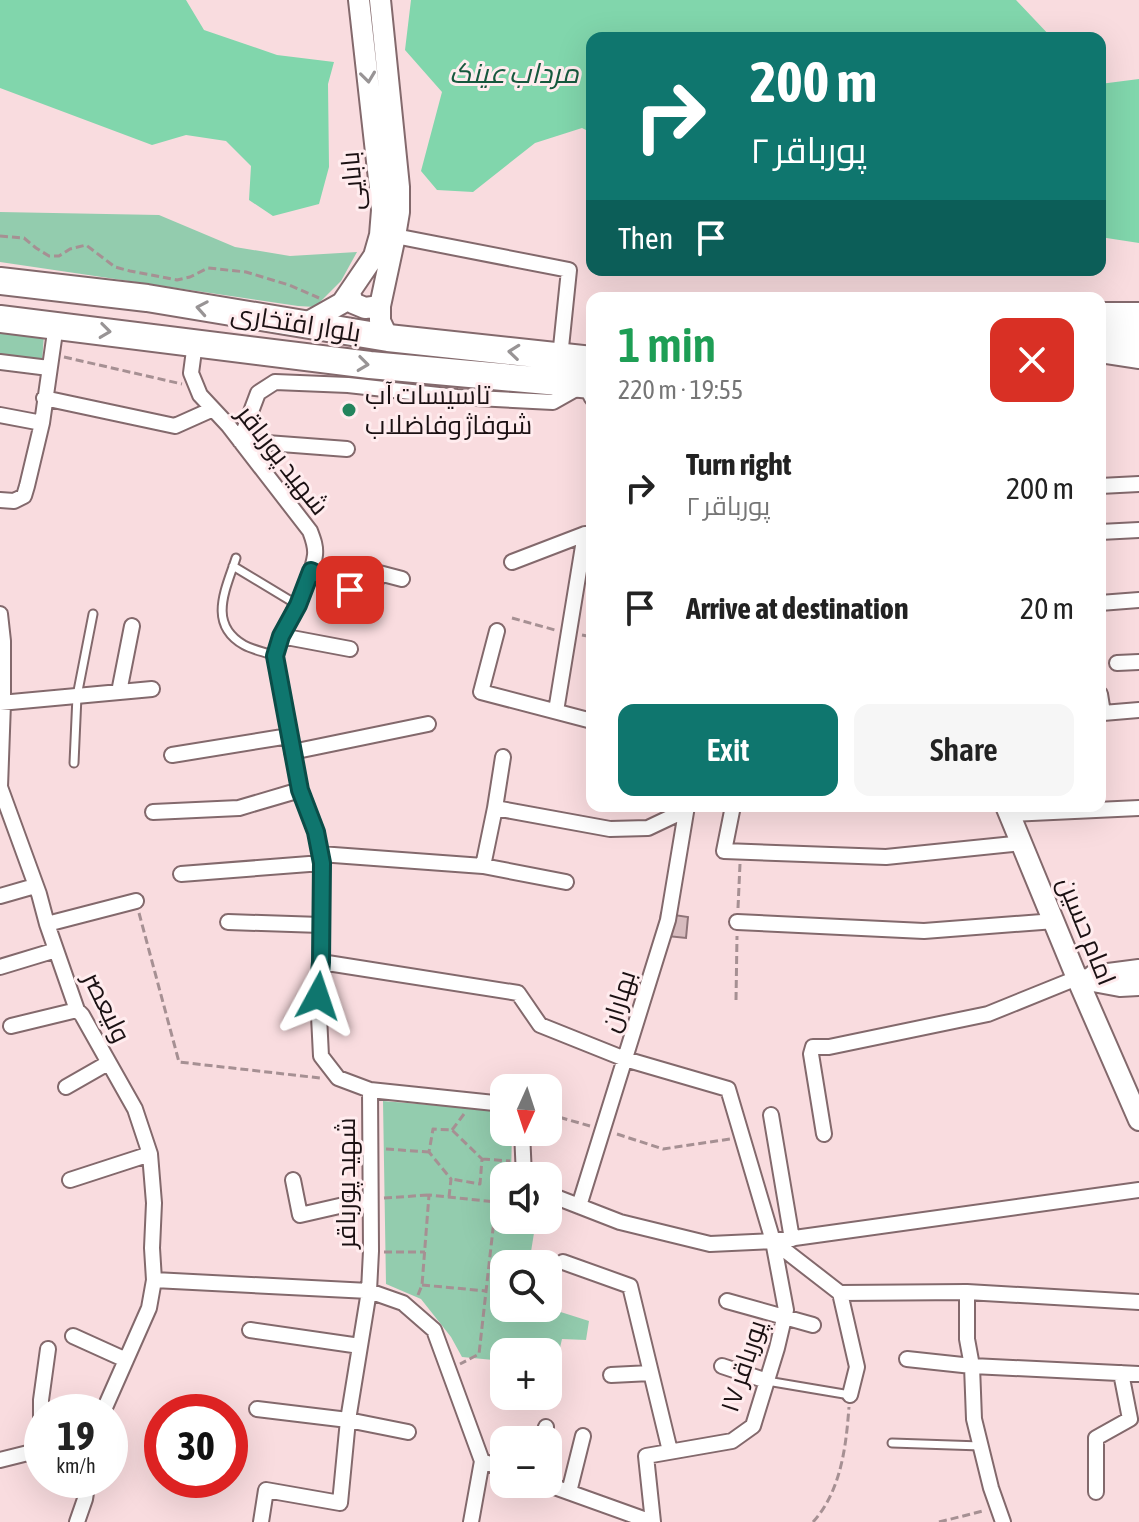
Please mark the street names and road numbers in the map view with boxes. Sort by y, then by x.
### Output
street label: بابایی [334,150,371,212]
street label: بلوار افتخاری [229,298,363,348]
street label: شهید پورباقر [228,398,335,522]
street label: امام حسین [1049,873,1122,991]
street label: ولیعصر [76,965,137,1047]
street label: بهاران [594,967,642,1036]
street label: شهید پورباقر [331,1118,363,1250]
street label: پورباقر ۱۷ [714,1316,774,1416]

